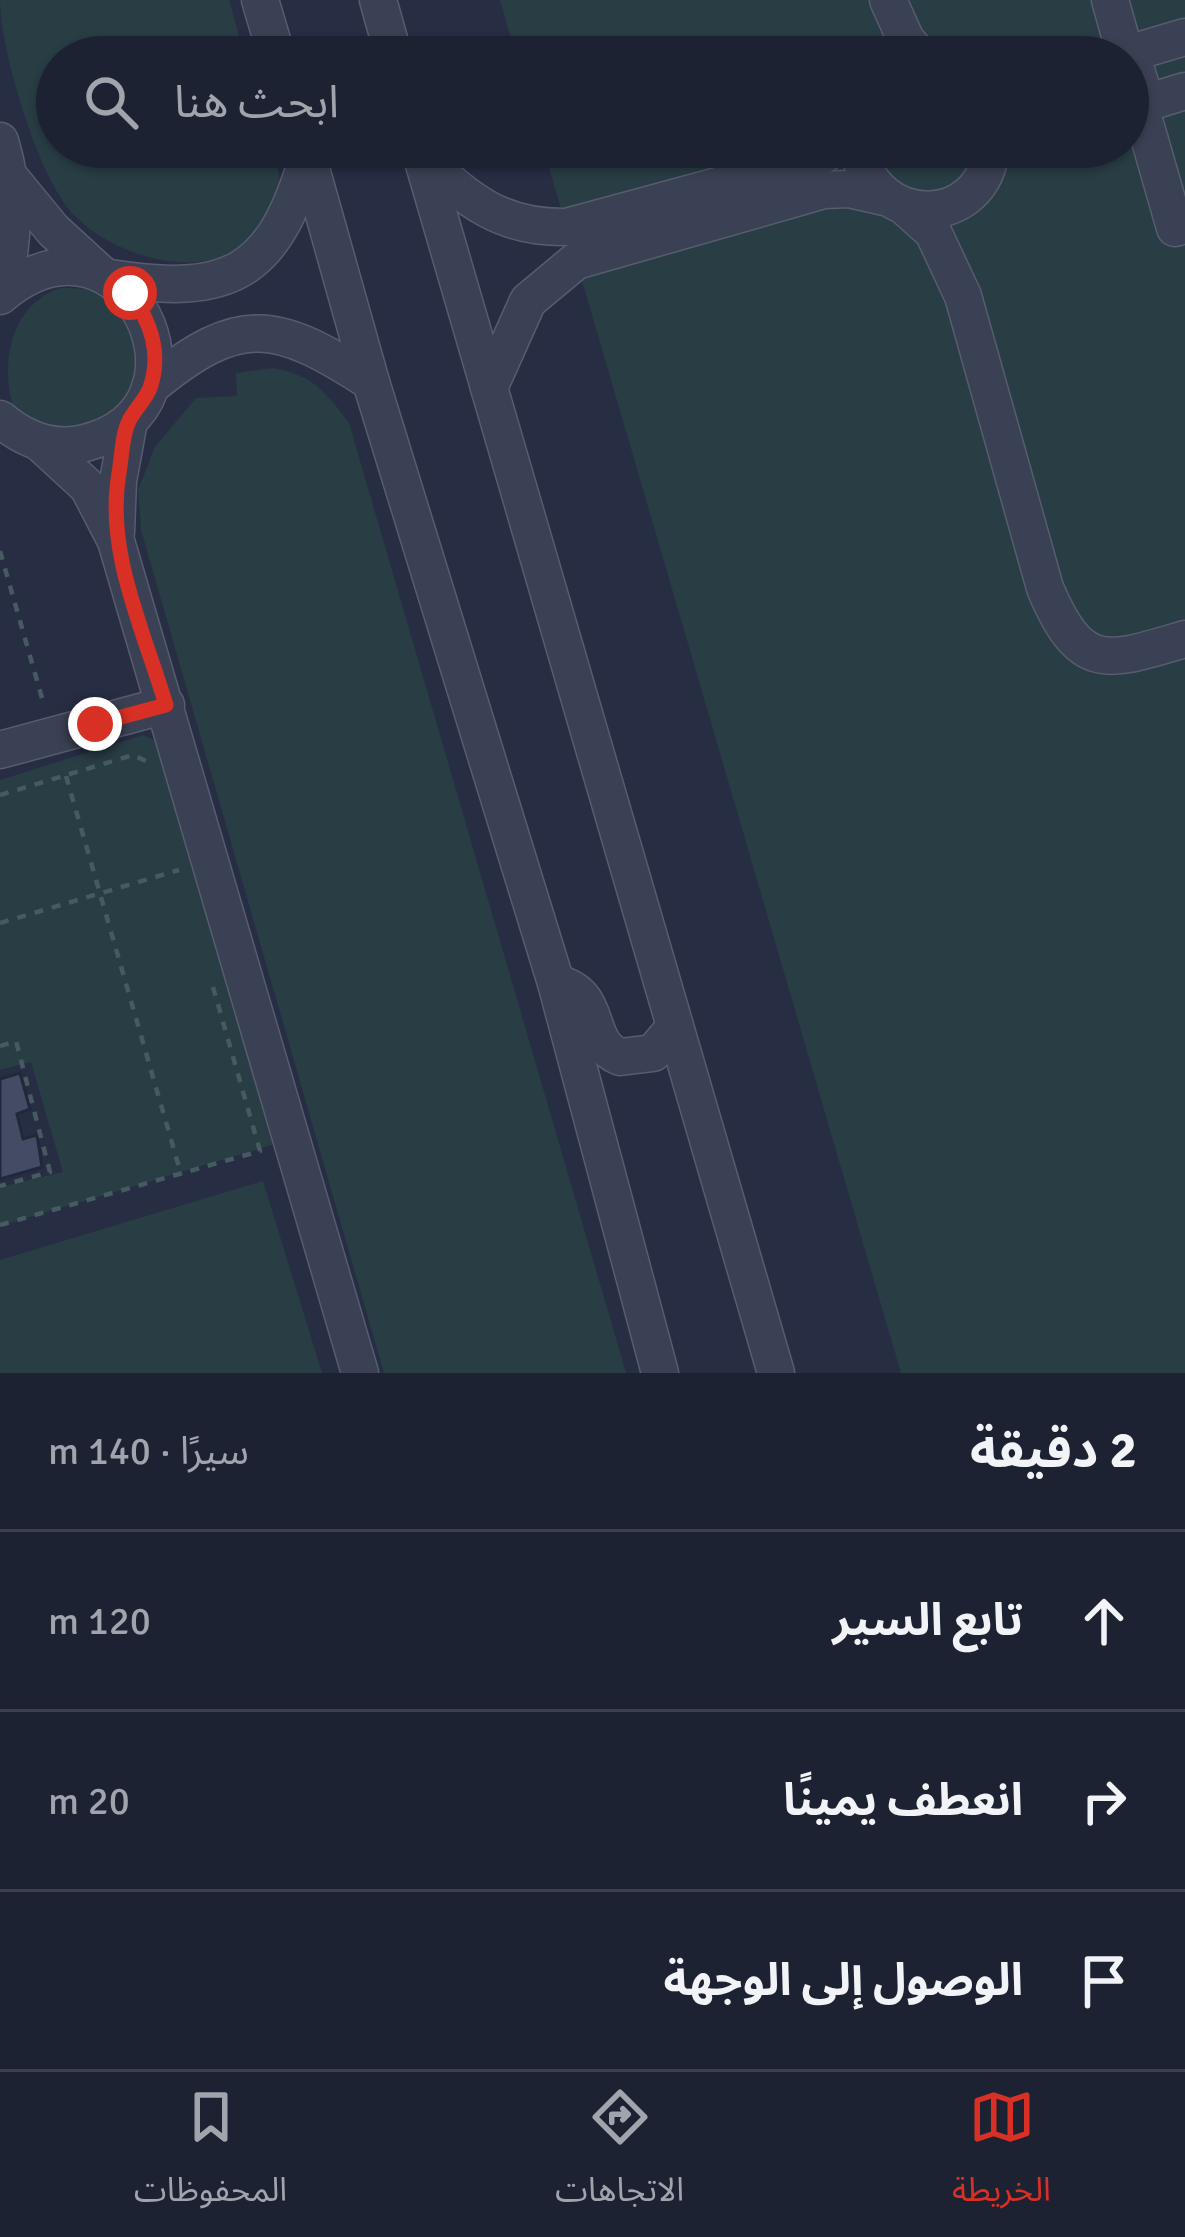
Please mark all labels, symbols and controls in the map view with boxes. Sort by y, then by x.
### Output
search box [36,36,1149,168]
icon: search [78,69,144,135]
text: ابحث هنا [174,75,339,130]
route start [103,266,157,320]
route end [68,697,122,751]
text: 2 دقيقة [970,1419,1137,1482]
text: سيرًا · 140 m [48,1427,249,1475]
icon: ahead [1071,1588,1137,1654]
text: تابع السير [833,1593,1023,1648]
text: 120 m [48,1597,151,1645]
icon: right [1071,1768,1137,1834]
text: انعطف يمينًا [783,1773,1023,1828]
text: 20 m [48,1777,130,1825]
icon: arrive [1071,1948,1137,2014]
text: الوصول إلى الوجهة [663,1953,1023,2008]
tab: المحفوظات [134,2084,287,2225]
tab: الاتجاهات [555,2084,684,2225]
tab: الخريطة [952,2084,1051,2225]

